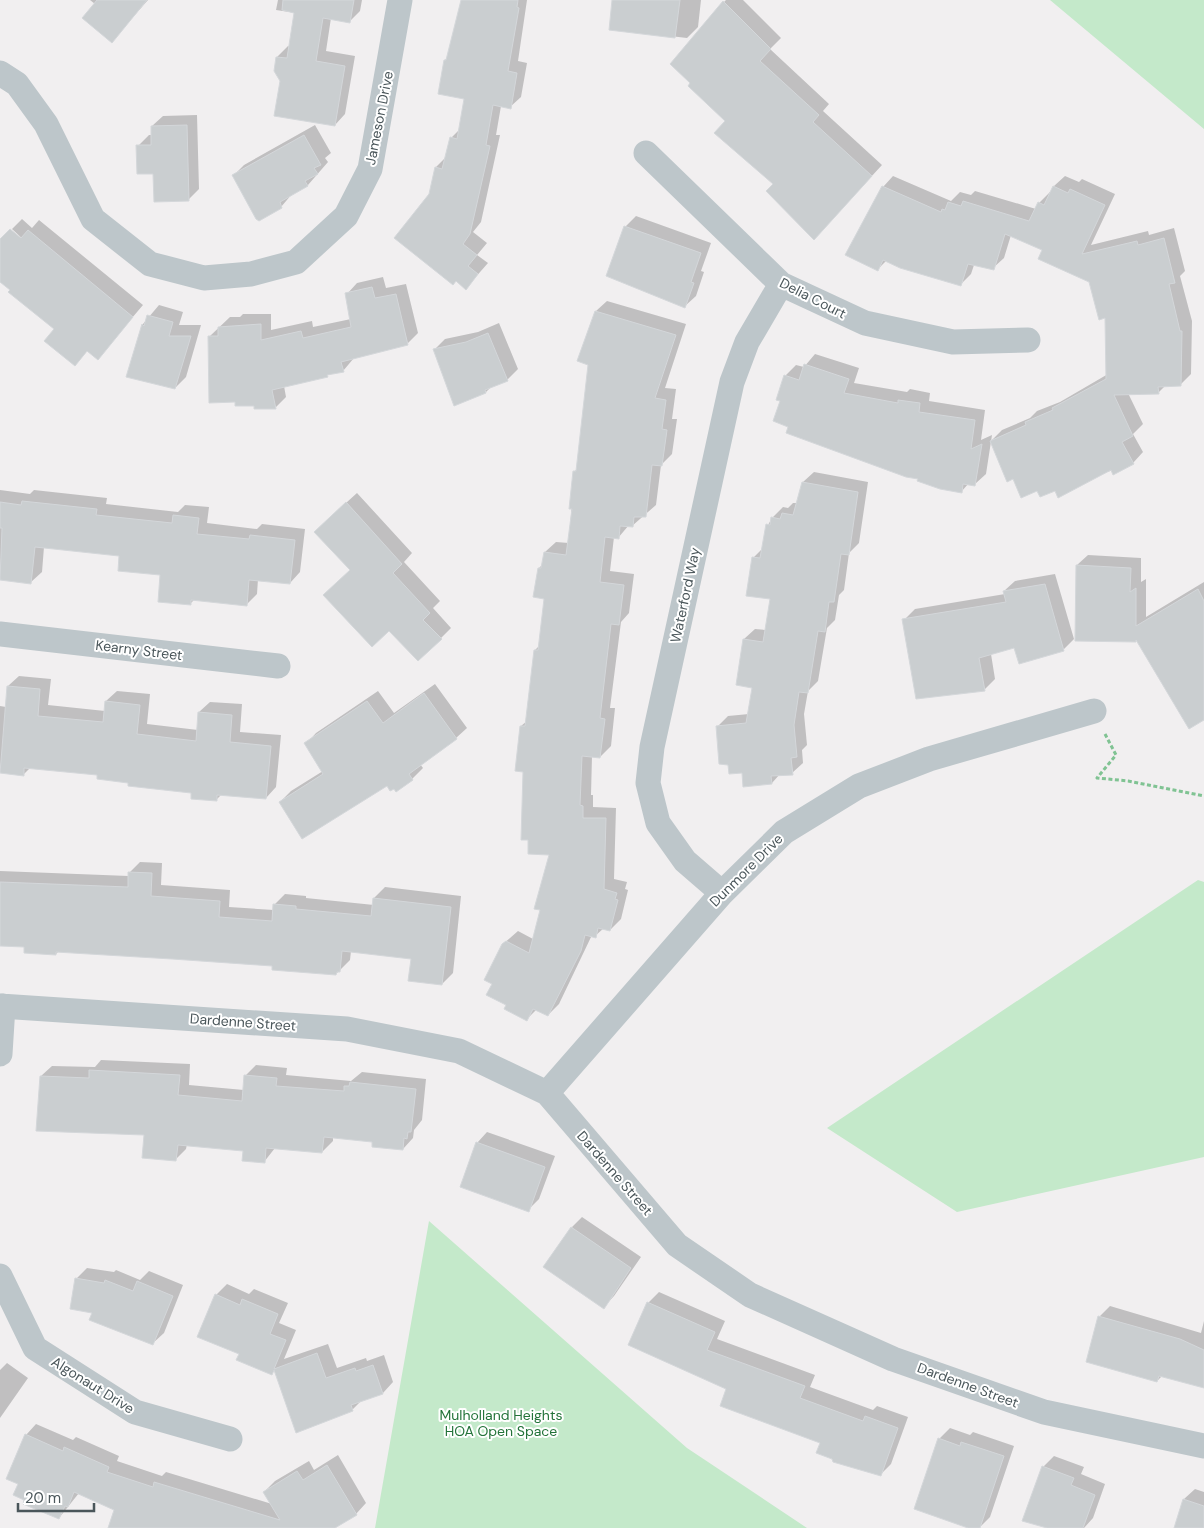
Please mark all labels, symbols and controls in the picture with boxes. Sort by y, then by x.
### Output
street label: Jameson Drive [361,69,397,166]
street label: Delia Court [777,274,849,322]
street label: Waterford Way [666,545,704,644]
street label: Kearny Street [94,636,184,664]
street label: Dunmore Drive [706,830,786,910]
street label: Dardenne Street [189,1009,297,1035]
street label: Dardenne Street [573,1127,657,1219]
street label: Algonaut Drive [48,1352,138,1418]
street label: Dardenne Street [915,1358,1021,1412]
park label: Mulholland Heights HOA Open Space [440,1406,562,1440]
scale bar [18,1480,94,1512]
text: 20 m [25,1488,61,1508]

